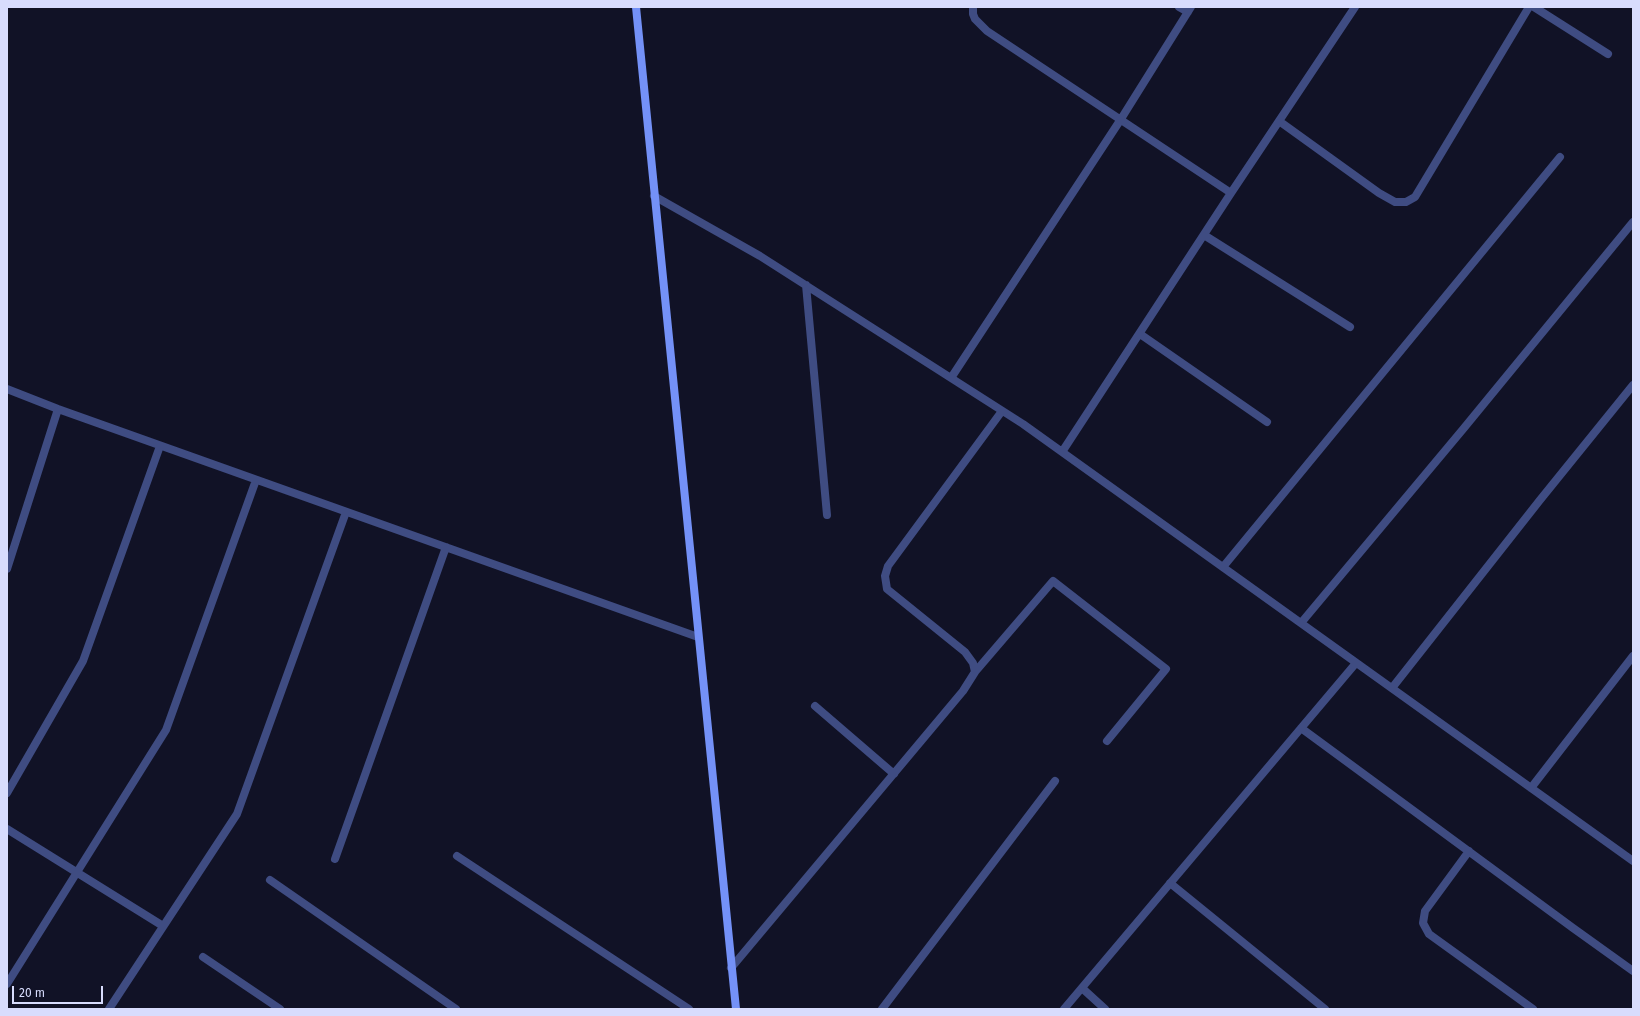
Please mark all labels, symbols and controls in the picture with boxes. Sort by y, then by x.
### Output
scale bar [14,978,105,1004]
text: 20 m [19,986,45,1000]

